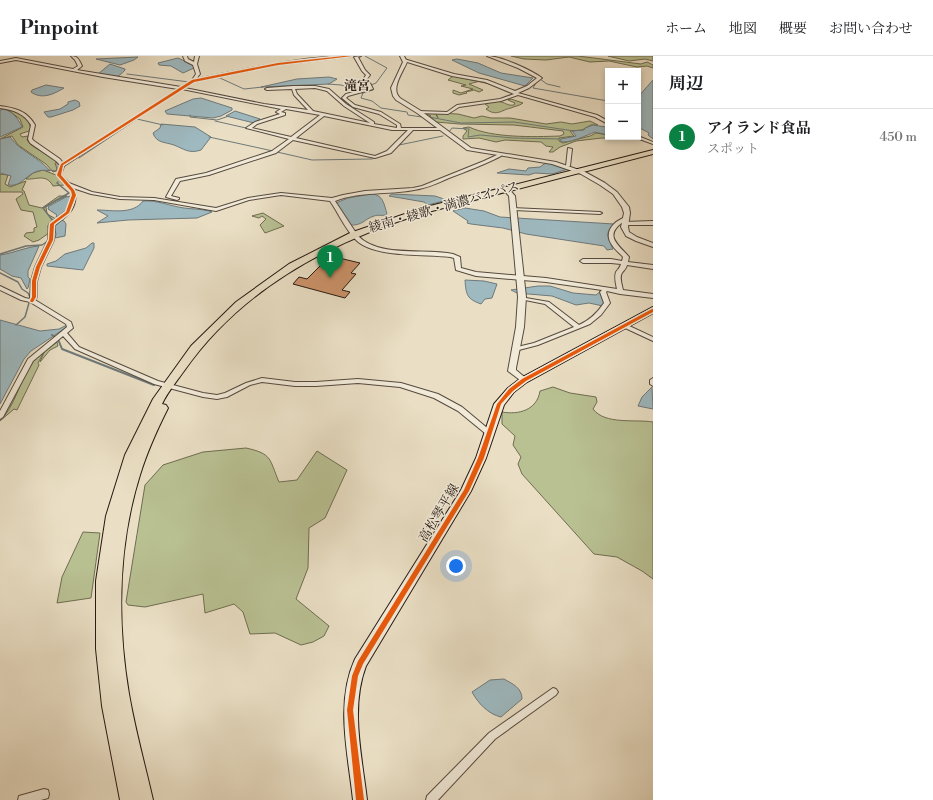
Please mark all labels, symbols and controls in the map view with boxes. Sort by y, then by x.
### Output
text: Pinpoint [20,16,99,40]
text: ホーム [665,20,707,38]
text: 地図 [729,20,757,38]
text: 概要 [779,20,807,38]
text: お問い合わせ [829,20,913,38]
map controls [605,68,641,140]
button: + [605,68,641,104]
text: 周辺 [669,73,703,95]
district label: 滝宮 [344,78,370,94]
button: − [605,104,641,140]
text: アイランド食品 [707,119,811,138]
text: 1 [679,129,685,145]
text: 450 m [879,129,917,145]
text: スポット [707,141,759,157]
street label: 綾南・綾歌・満濃バイパス [367,178,521,236]
pin: 1 [317,245,343,278]
street label: 高松琴平線 [415,481,463,545]
your location [446,556,466,576]

